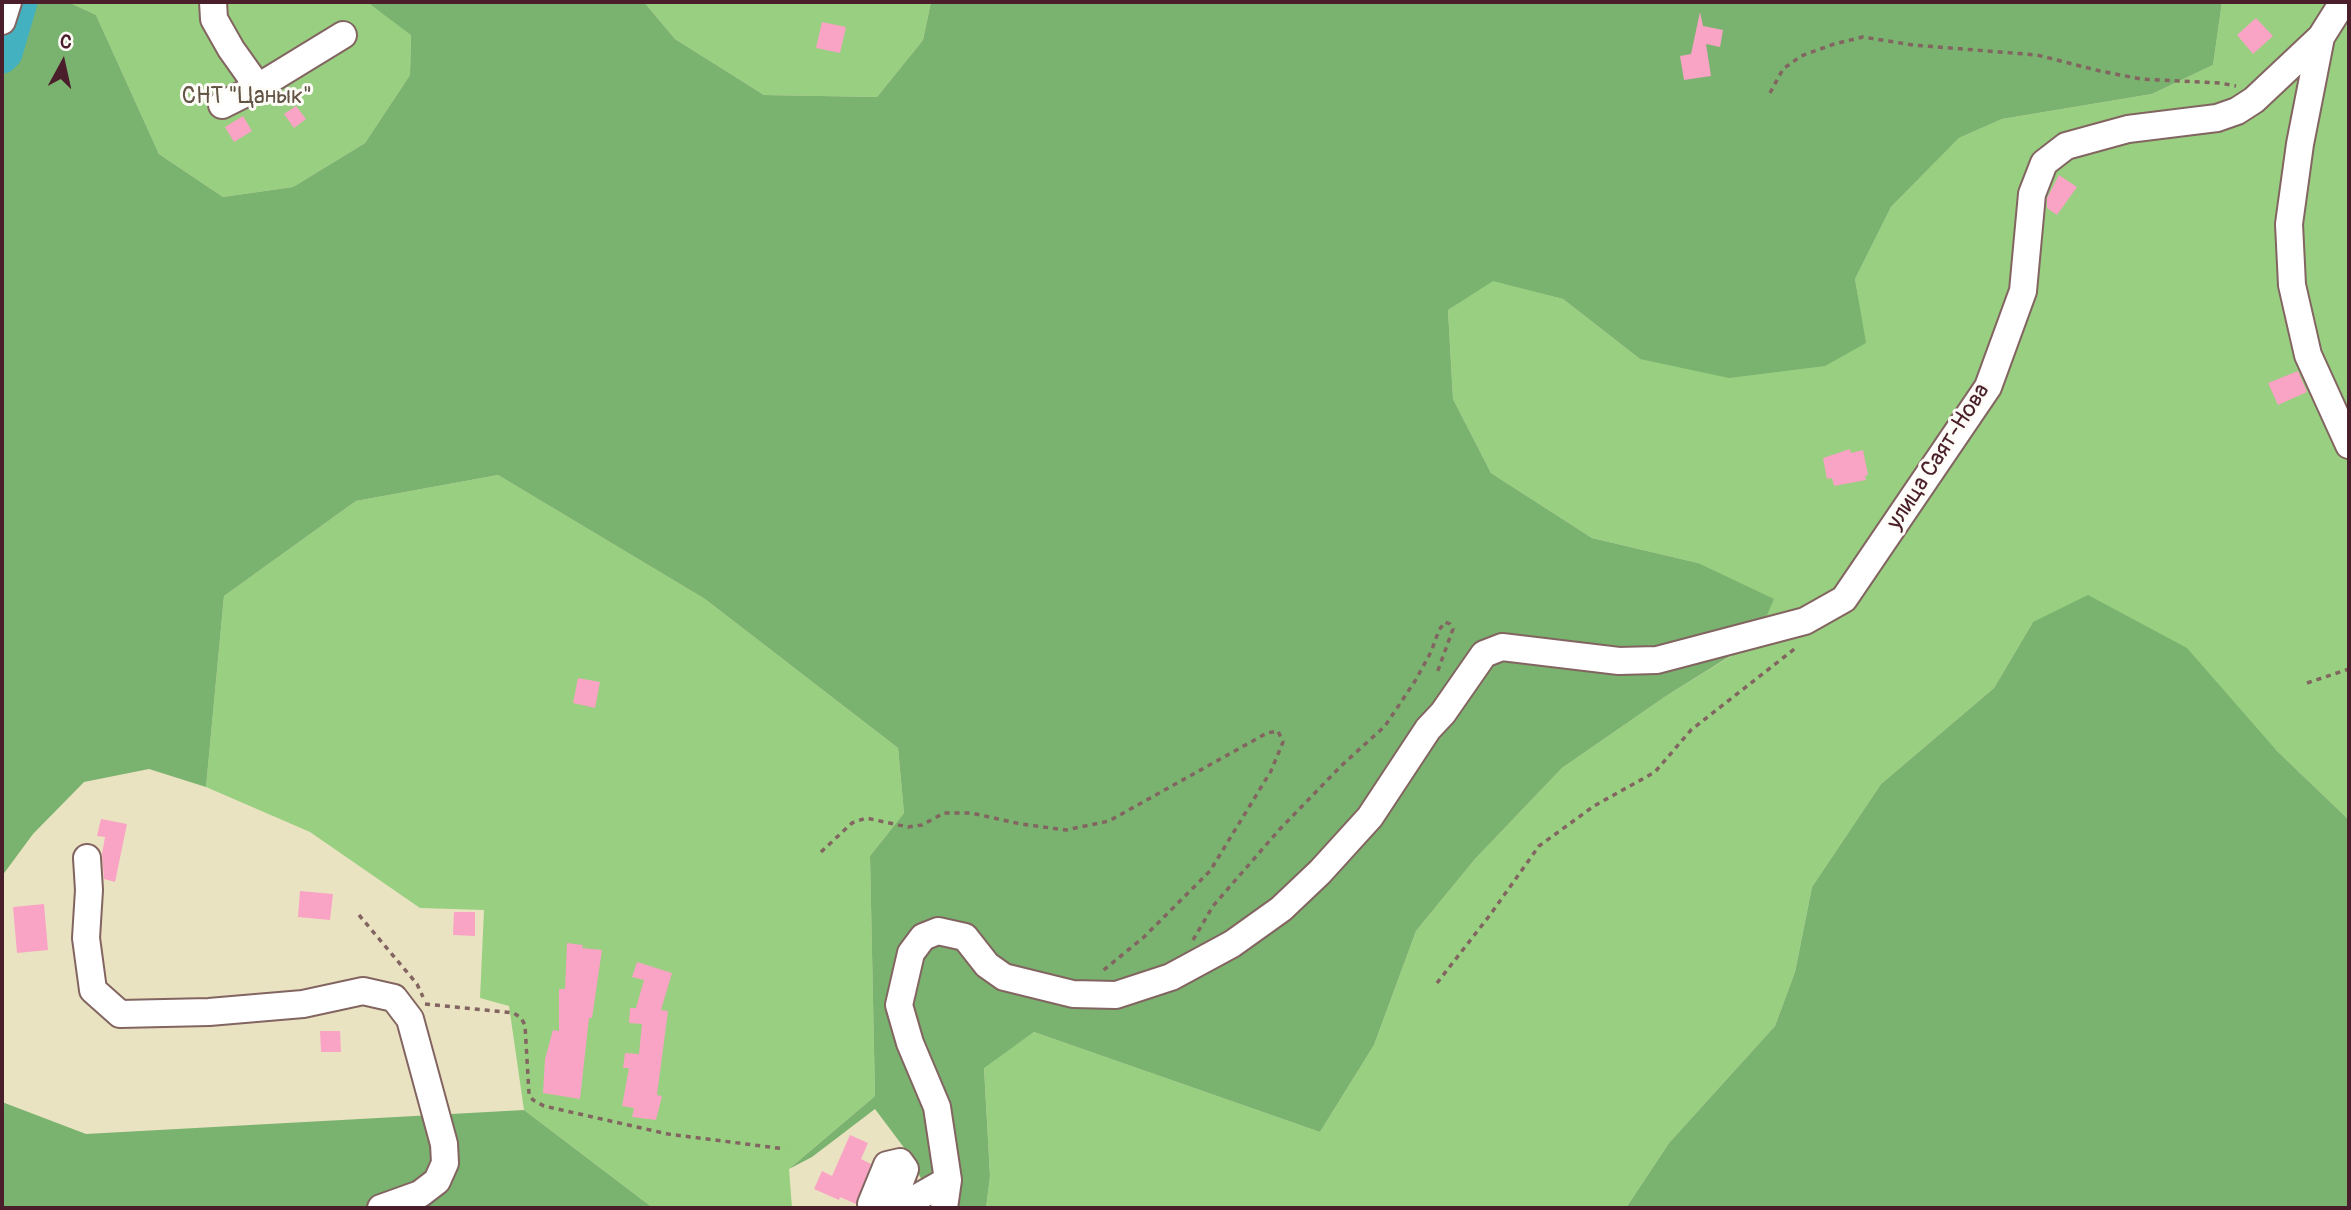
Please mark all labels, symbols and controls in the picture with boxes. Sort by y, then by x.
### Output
north arrow [28,28,98,98]
text: С [58,30,73,55]
park label: СНТ "Цанык" [182,83,312,111]
street label: улица Саят-Нова [1882,379,1996,535]

